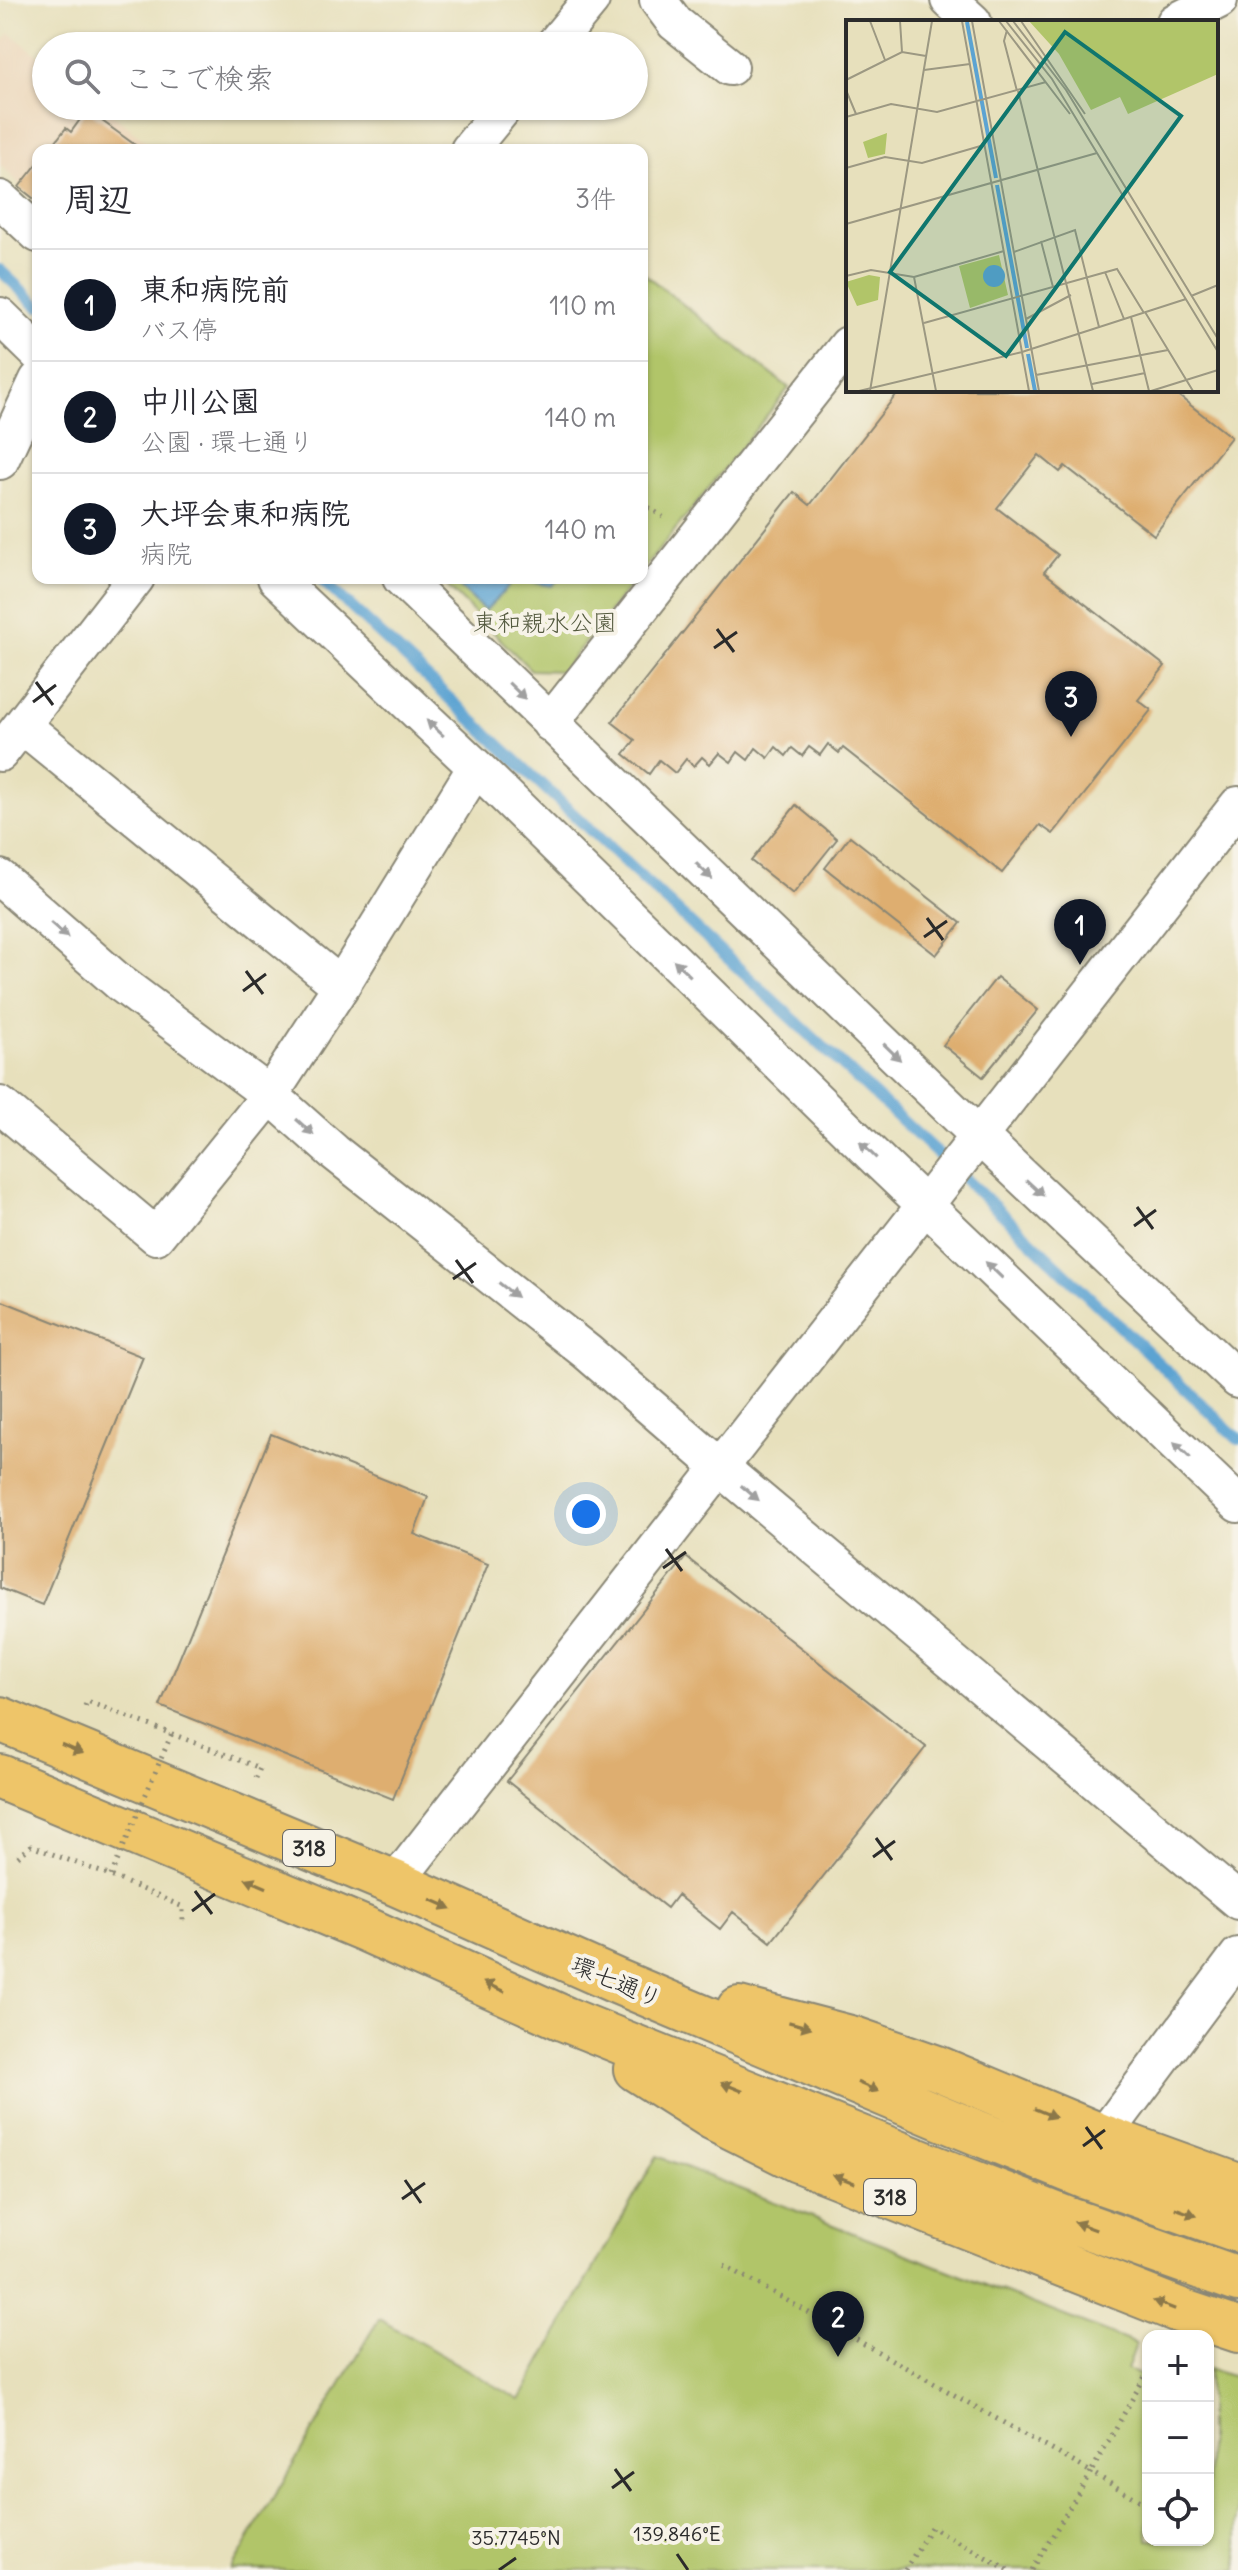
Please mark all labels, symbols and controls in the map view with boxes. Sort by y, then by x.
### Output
inset map [846,20,1218,392]
search box [32,32,648,120]
icon: search [60,54,104,98]
text: ここで検索 [124,59,274,97]
text: 周辺 [64,177,132,220]
text: 3件 [575,182,616,215]
text: 東和病院前 [140,270,290,308]
text: 1 [85,289,95,322]
text: 110 m [549,289,616,322]
text: バス停 [140,313,218,346]
text: 中川公園 [140,382,260,420]
text: 2 [83,401,97,434]
text: 140 m [545,401,616,434]
text: 公園 · 環七通り [140,425,314,458]
text: 大坪会東和病院 [140,494,350,532]
text: 3 [83,513,97,546]
text: 140 m [545,513,616,546]
text: 病院 [140,537,192,570]
park label: 東和親水公園 [473,607,617,637]
pin: 3 [1045,671,1097,737]
one-way arrow [507,681,526,700]
one-way arrow [426,720,445,738]
one-way arrow [694,862,713,880]
pin: 1 [1054,899,1106,965]
one-way arrow [48,921,68,938]
one-way arrow [673,959,692,978]
one-way arrow [882,1042,901,1060]
one-way arrow [296,1117,315,1135]
one-way arrow [859,1141,878,1160]
one-way arrow [1025,1179,1044,1197]
one-way arrow [985,1261,1004,1280]
one-way arrow [498,1281,518,1298]
one-way arrow [1173,1441,1192,1460]
one-way arrow [740,1484,760,1501]
your location [566,1494,606,1534]
one-way arrow [60,1743,84,1756]
road number: 318 [283,1830,335,1866]
one-way arrow [244,1877,267,1890]
one-way arrow [429,1897,453,1910]
street label: 環七通り [567,1948,667,2014]
one-way arrow [482,1980,506,1994]
one-way arrow [788,2019,813,2031]
one-way arrow [720,2080,744,2093]
one-way arrow [856,2081,880,2094]
one-way arrow [1033,2107,1057,2120]
one-way arrow [832,2172,856,2185]
road number: 318 [864,2179,916,2215]
one-way arrow [1174,2206,1198,2219]
one-way arrow [1073,2219,1097,2232]
pin: 2 [812,2291,864,2357]
one-way arrow [1152,2298,1176,2311]
map controls [1142,2330,1214,2546]
button: + [1142,2330,1214,2402]
button: − [1142,2402,1214,2474]
button: locate [1142,2474,1214,2546]
text: 139.846°E [633,2521,721,2546]
text: 35.7745°N [471,2525,561,2550]

